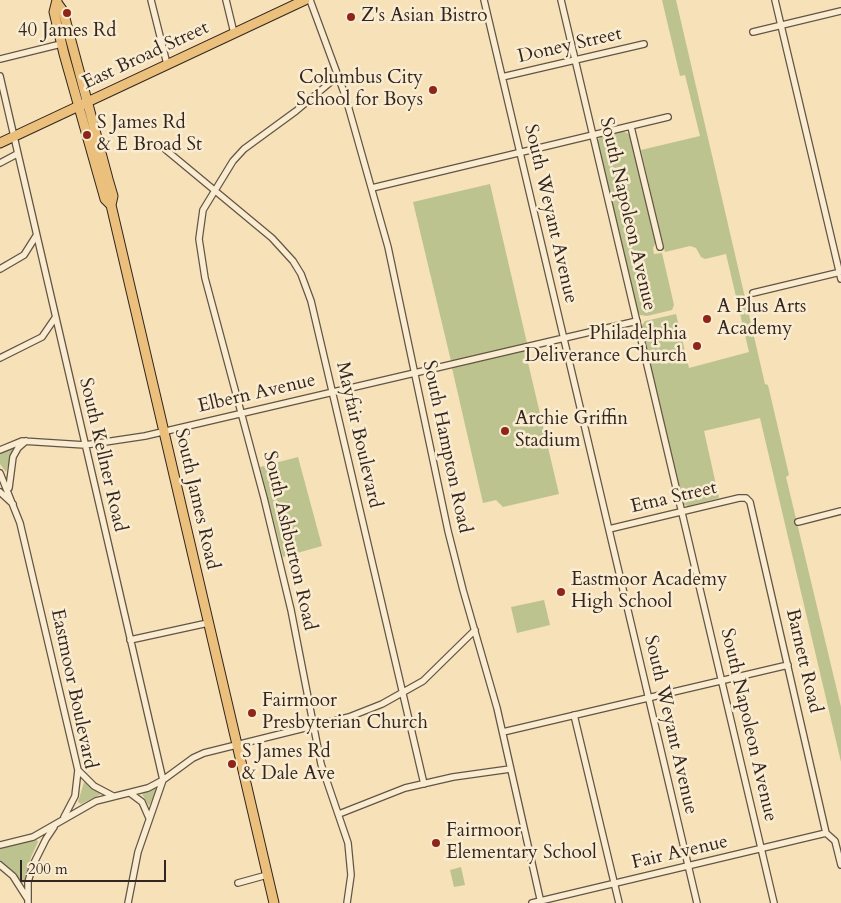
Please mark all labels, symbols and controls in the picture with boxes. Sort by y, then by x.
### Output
place label: Z's Asian Bistro [361,6,487,28]
marker: 40 James Rd [61,7,73,19]
marker: Z's Asian Bistro [345,11,357,23]
street label: East Broad Street [79,17,213,95]
place label: 40 James Rd [18,21,116,43]
street label: Doney Street [516,23,624,69]
place label: Columbus City School for Boys [296,68,423,112]
marker: Columbus City School for Boys [427,84,439,96]
place label: S James Rd & E Broad St [97,113,202,157]
street label: South Napoleon Avenue [594,115,660,313]
street label: South Weyant Avenue [518,122,582,306]
marker: S James Rd & E Broad St [81,129,93,141]
place label: A Plus Arts Academy [717,297,806,341]
marker: A Plus Arts Academy [701,313,713,325]
place label: Philadelphia Deliverance Church [525,324,687,368]
marker: Philadelphia Deliverance Church [691,340,703,352]
street label: South Hampton Road [417,359,475,535]
street label: Mayfair Boulevard [330,360,386,510]
street label: Elbern Avenue [196,369,318,419]
street label: South Kellner Road [73,376,131,534]
place label: Archie Griffin Stadium [515,409,628,453]
marker: Archie Griffin Stadium [499,425,511,437]
street label: South James Road [169,426,223,572]
street label: South Ashburton Road [257,449,321,633]
street label: Etna Street [629,477,719,519]
place label: Eastmoor Academy High School [571,570,727,614]
marker: Eastmoor Academy High School [555,586,567,598]
street label: Eastmoor Boulevard [45,607,101,771]
street label: Barnett Road [780,607,826,715]
street label: South Napoleon Avenue [715,626,781,824]
street label: South Weyant Avenue [638,633,702,817]
place label: Fairmoor Presbyterian Church [262,691,428,735]
marker: Fairmoor Presbyterian Church [246,707,258,719]
place label: S James Rd & Dale Ave [242,742,335,786]
marker: S James Rd & Dale Ave [226,758,238,770]
place label: Fairmoor Elementary School [446,821,597,865]
street label: Fair Avenue [630,831,730,875]
marker: Fairmoor Elementary School [430,837,442,849]
scale bar [22,850,169,882]
text: 200 m [28,859,68,879]

